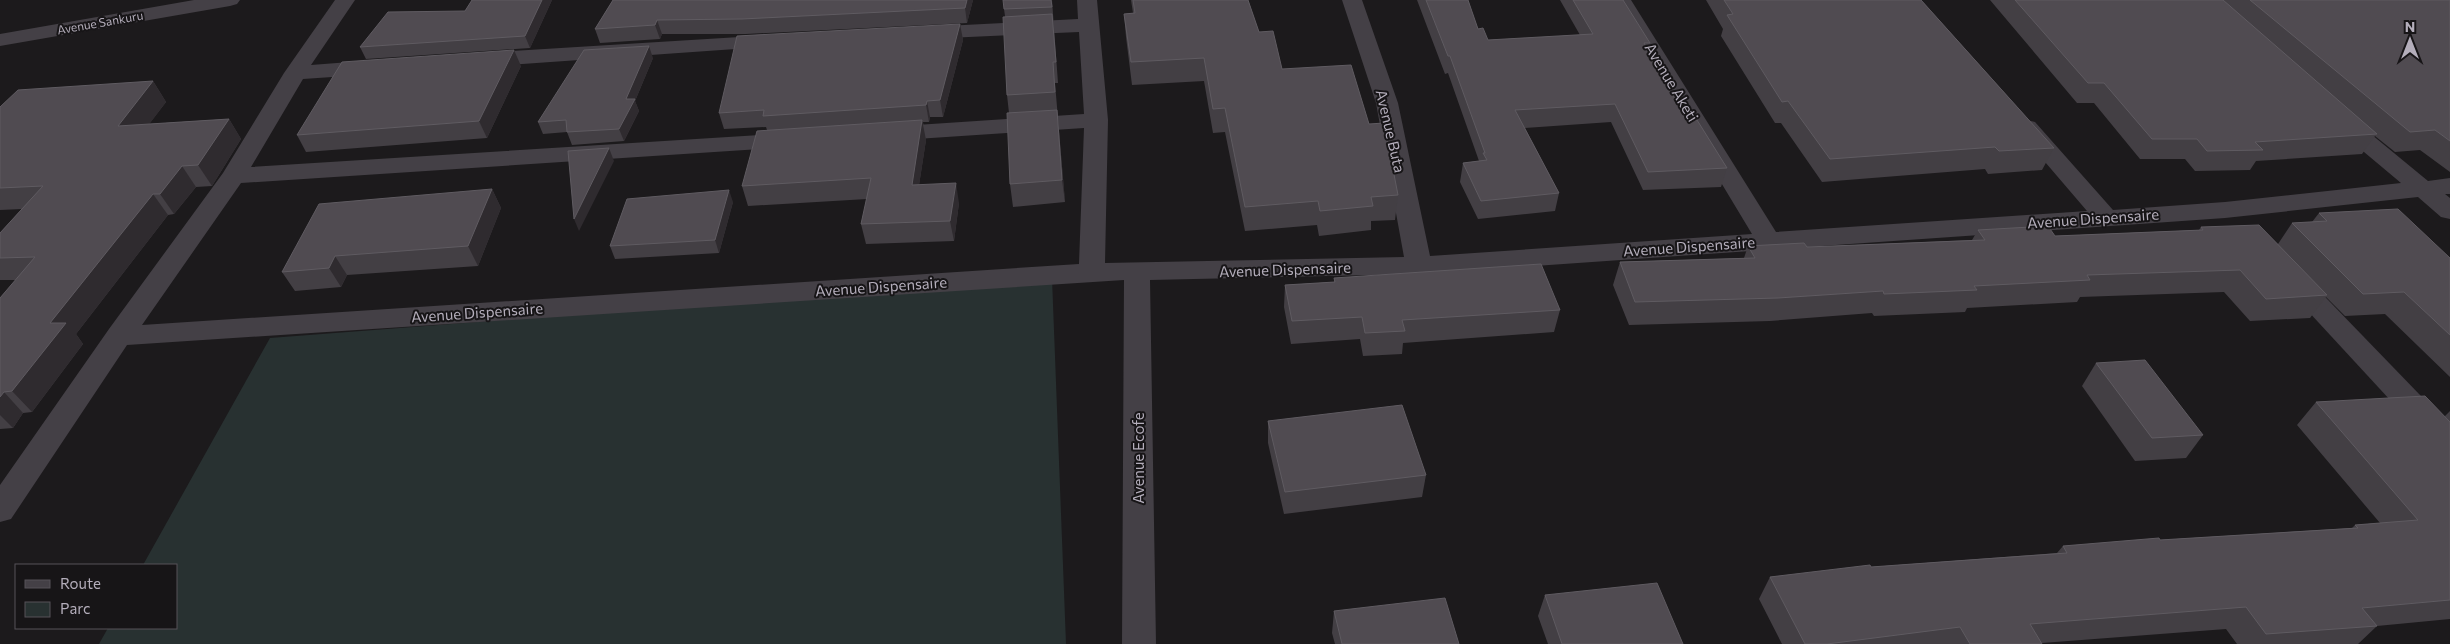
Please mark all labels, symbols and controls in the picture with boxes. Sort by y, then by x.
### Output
street label: Avenue Sankuru [56,8,144,36]
north arrow [2385,15,2435,65]
text: N [2405,18,2415,35]
street label: Avenue Aketi [1641,39,1703,125]
street label: Avenue Buta [1373,88,1409,174]
street label: Avenue Dispensaire [2026,204,2160,232]
street label: Avenue Dispensaire [1622,232,1756,260]
street label: Avenue Dispensaire [1219,258,1351,280]
street label: Avenue Dispensaire [814,272,948,300]
street label: Avenue Dispensaire [410,298,544,326]
street label: Avenue Ecofe [1129,412,1147,504]
legend [15,564,178,629]
text: Route [60,574,101,592]
text: Parc [60,599,90,617]

